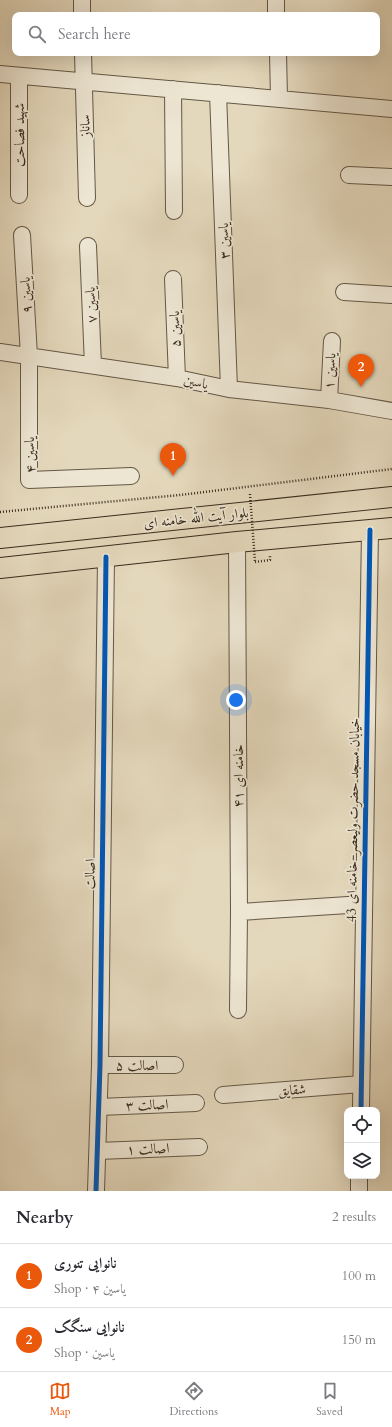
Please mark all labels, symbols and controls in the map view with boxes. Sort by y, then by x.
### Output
search box [12,12,380,56]
icon: search [26,23,48,45]
text: Search here [58,24,131,44]
street label: شهید فصاحت [10,103,29,167]
street label: ساناز [75,114,95,139]
street label: یاسین ۳ [214,221,234,260]
street label: یاسین ۹ [15,275,36,314]
street label: یاسین ۷ [80,285,101,324]
street label: یاسین ۵ [165,309,185,348]
street label: یاسین ۱ [320,351,341,390]
pin: 2 [348,354,374,387]
street label: یاسین [182,370,211,394]
street label: یاسین ۴ [20,435,40,474]
pin: 1 [160,443,186,476]
street label: بلوار آیت الله خامنه ای [142,501,250,533]
your location [226,690,246,710]
street label: خیابان مسجد حضرت ولیعصر-خامنه ای 43 [342,718,364,922]
street label: خامنه ای ۴۱ [229,744,248,808]
street label: اصالت [80,858,100,890]
street label: اصالت ۵ [116,1056,158,1075]
street label: شقایق [278,1080,306,1100]
street label: اصالت ۳ [125,1095,169,1115]
map controls [344,1107,380,1179]
button: locate [344,1107,380,1143]
street label: اصالت ۱ [126,1139,170,1159]
button: layers [344,1143,380,1179]
text: Nearby [16,1206,73,1229]
text: 2 results [332,1208,376,1226]
text: نانوایی تنوری [54,1253,117,1273]
text: 1 [26,1267,32,1285]
text: 100 m [342,1267,376,1285]
text: Shop · یاسین ۴ [54,1280,126,1298]
text: نانوایی سنگک [54,1317,125,1337]
text: 2 [26,1331,32,1349]
text: 150 m [342,1331,376,1349]
text: Shop · یاسین [54,1344,115,1362]
tab: Map [49,1380,71,1419]
tab: Directions [169,1380,218,1419]
tab: Saved [316,1380,343,1419]

